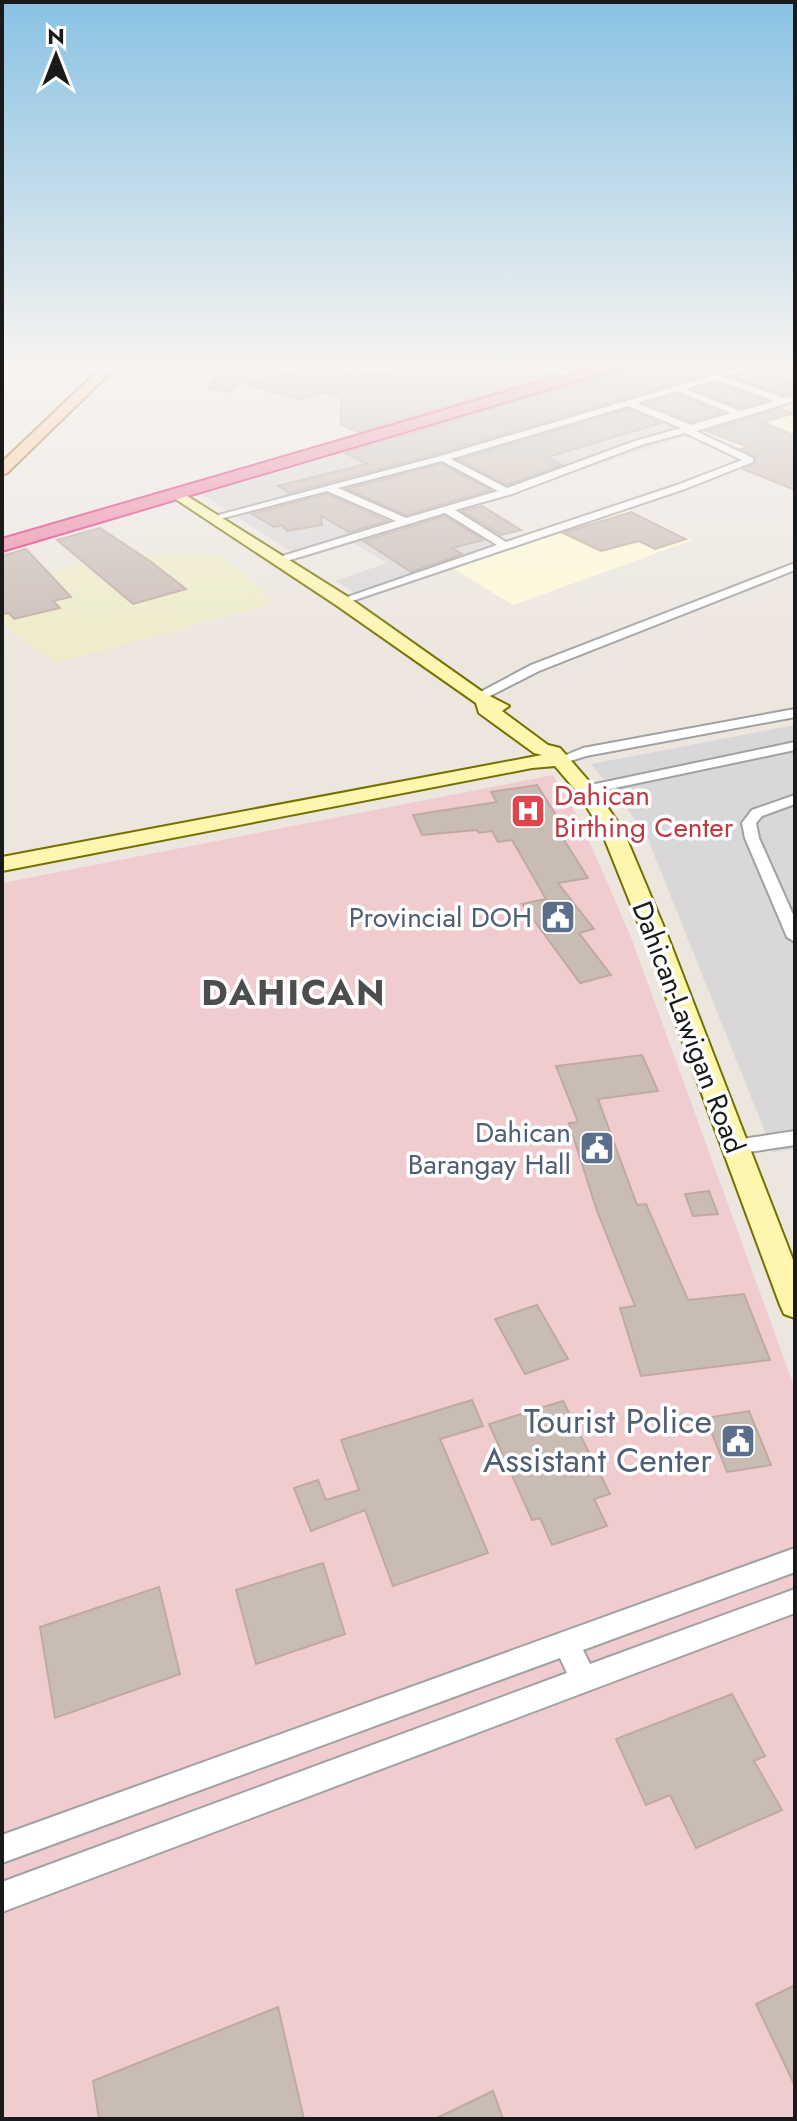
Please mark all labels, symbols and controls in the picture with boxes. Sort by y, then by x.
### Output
north arrow [16,16,96,96]
text: N [47,20,65,52]
place label: Dahican Birthing Center [554,775,734,848]
hospital icon: Dahican Birthing Center [509,792,547,830]
street label: Dahican-Lawigan Road [622,895,756,1159]
place label: Provincial DOH [349,897,532,938]
public building icon: Provincial DOH [539,898,577,936]
district label: DAHICAN [201,966,387,1018]
place label: Dahican Barangay Hall [408,1112,571,1185]
public building icon: Dahican Barangay Hall [578,1129,616,1167]
place label: Tourist Police Assistant Center [483,1397,712,1485]
public building icon: Tourist Police Assistant Center [719,1422,757,1460]

